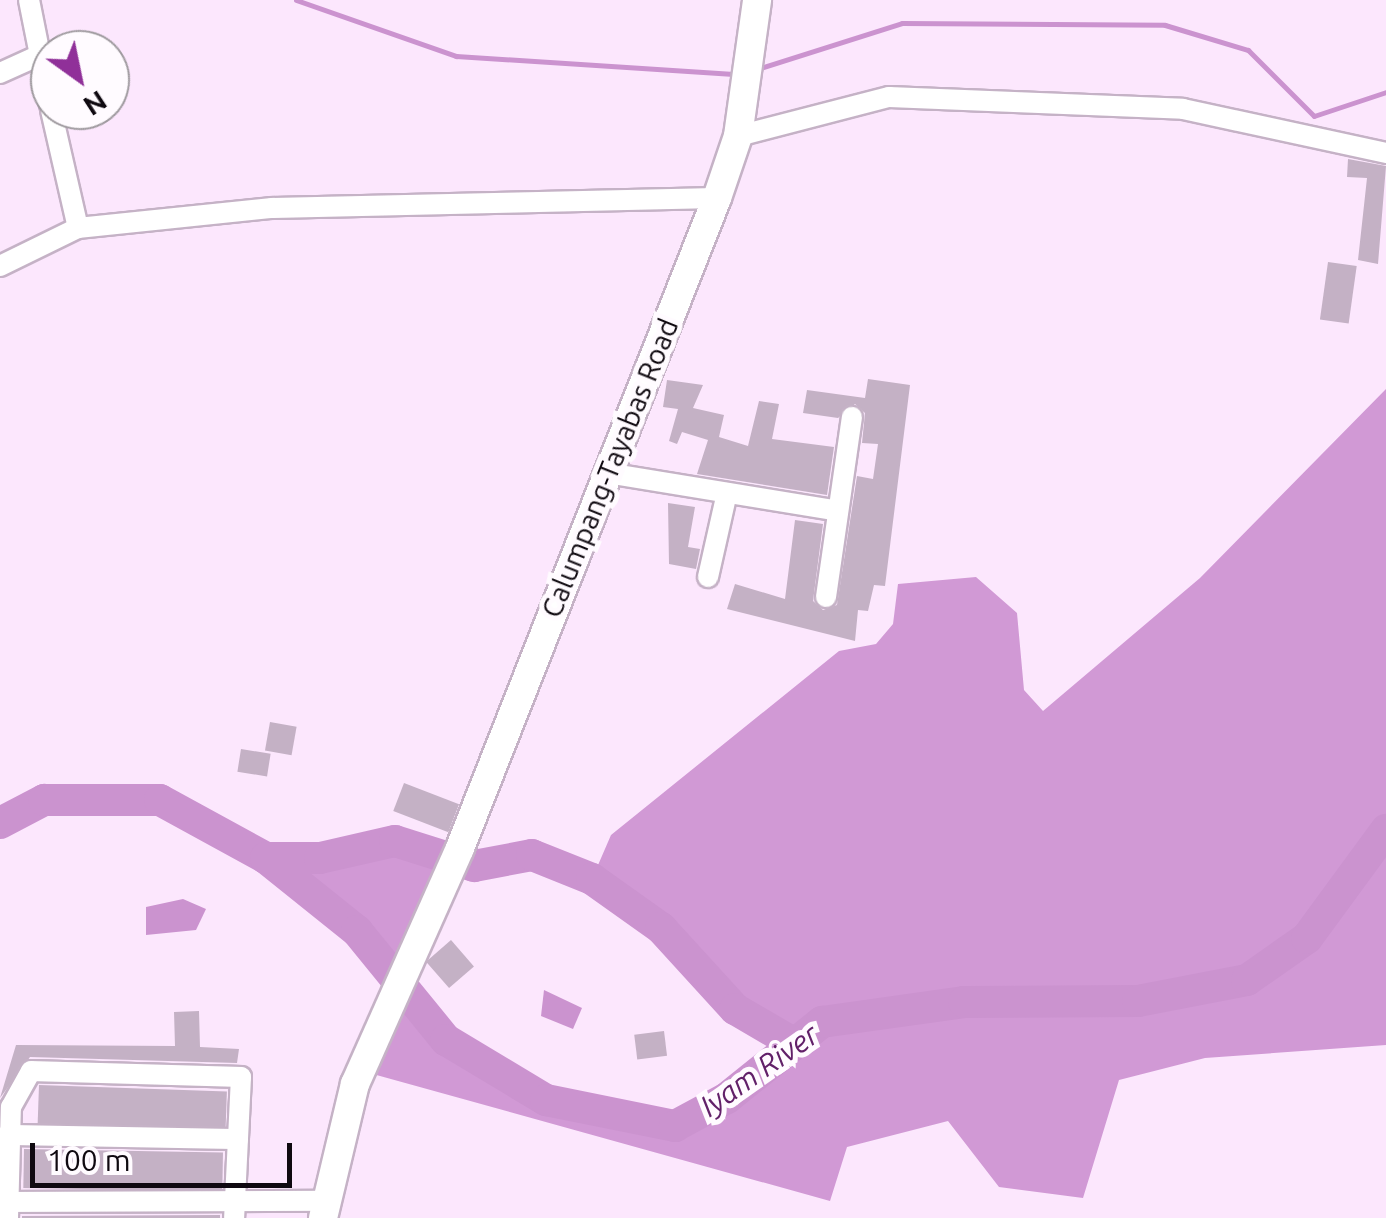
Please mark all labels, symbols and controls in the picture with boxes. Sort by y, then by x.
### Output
north arrow [30,30,130,130]
text: N [78,85,113,123]
street label: Calumpang-Tayabas Road [535,314,685,622]
water label: Iyam River [693,1016,825,1124]
scale bar [35,1123,298,1185]
text: 100 m [47,1143,131,1177]

